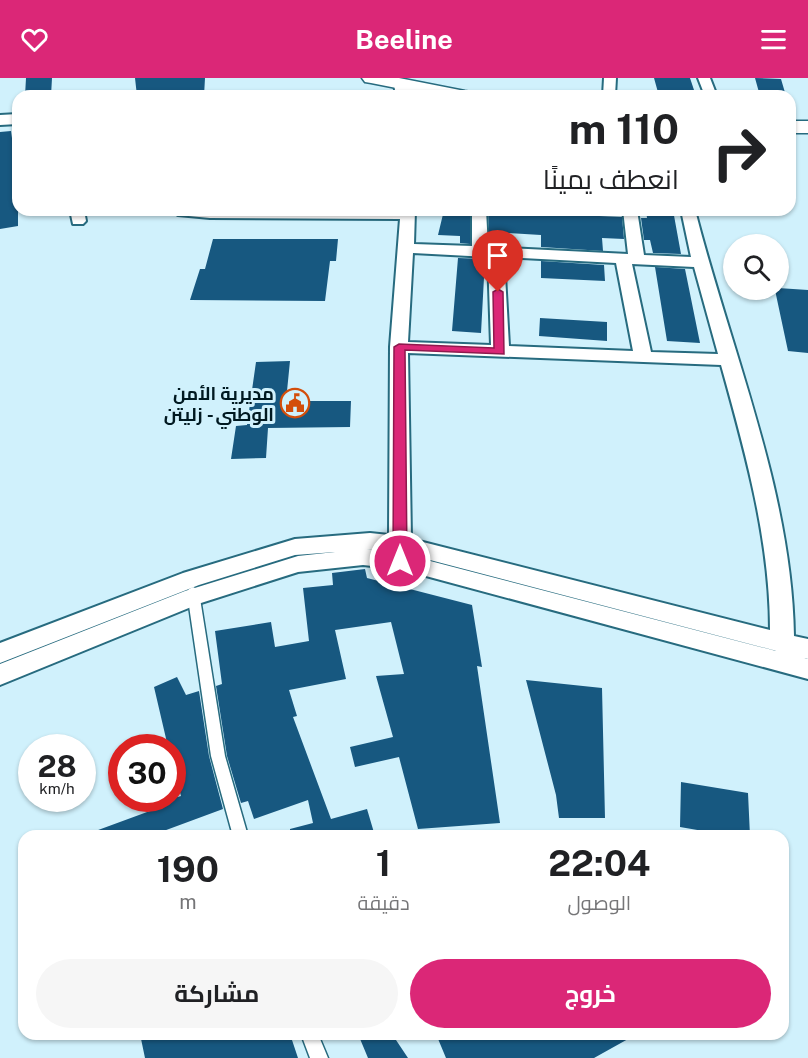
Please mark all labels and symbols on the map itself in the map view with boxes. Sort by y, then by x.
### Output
pin [472,230,523,292]
place label: مديرية الأمن الوطني - زليتن [164,383,274,430]
public building icon: مديرية الأمن الوطني - زليتن [279,387,311,419]
position arrow [368,529,432,593]
speed limit sign: 30 [108,734,186,812]

